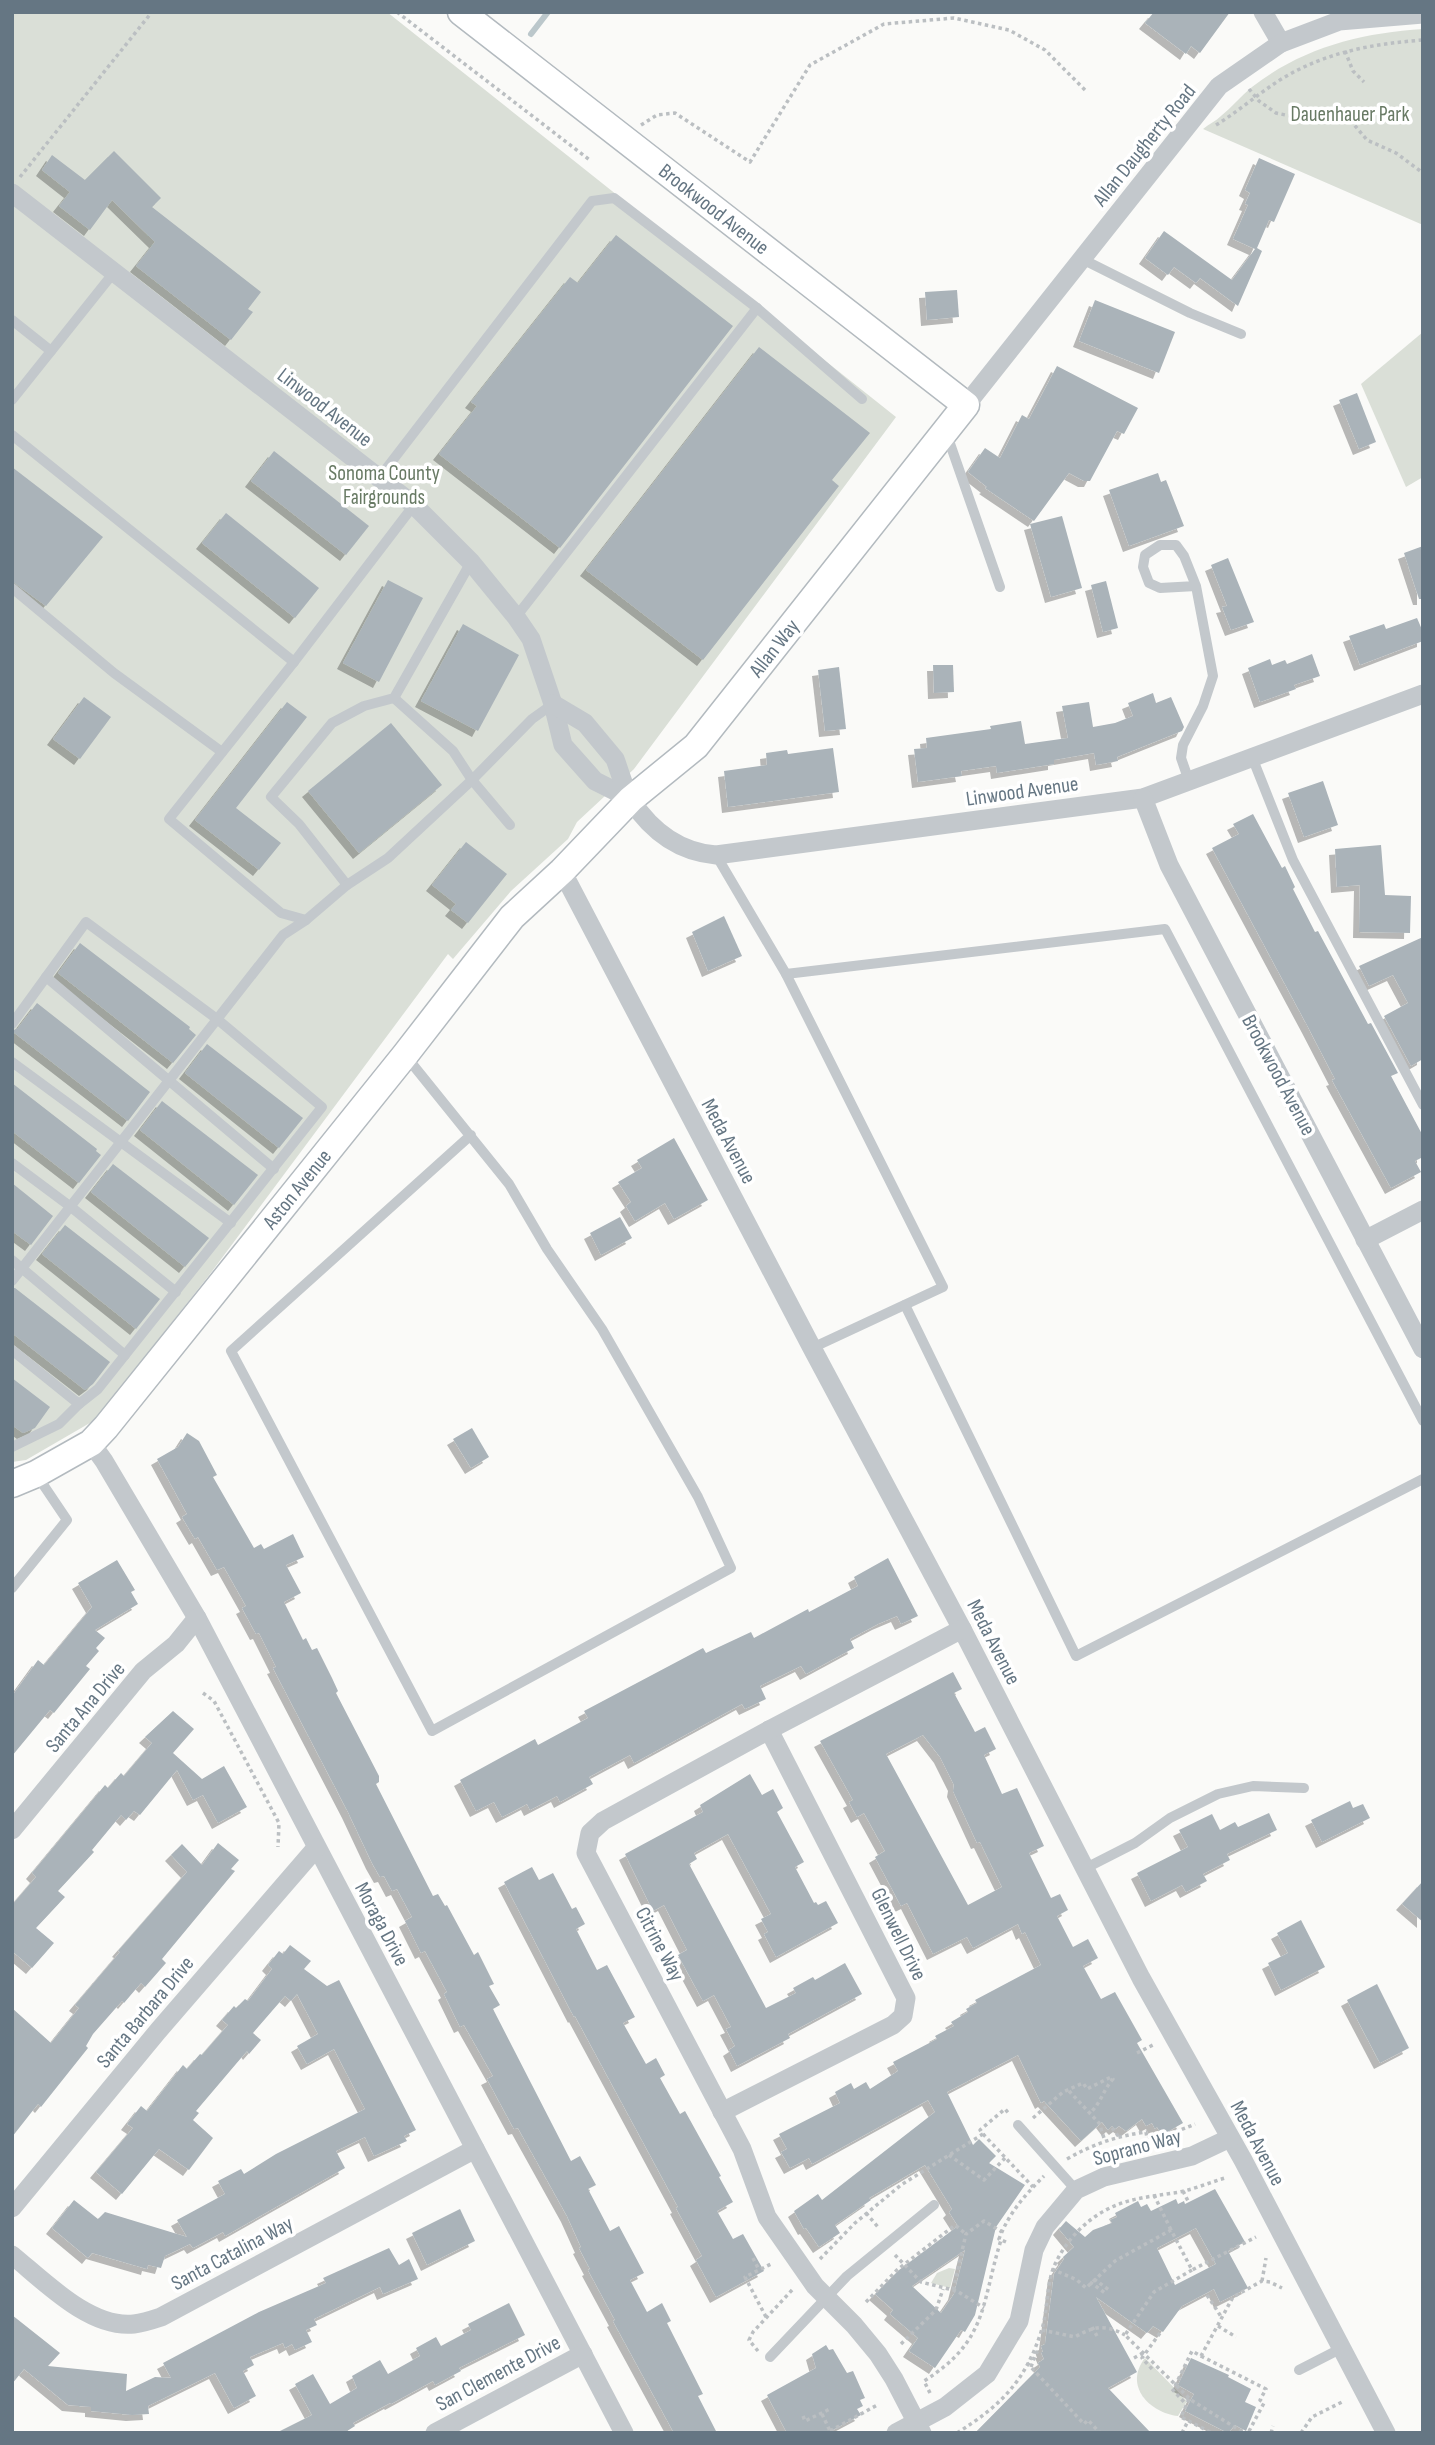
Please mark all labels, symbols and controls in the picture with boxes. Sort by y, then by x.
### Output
street label: Allan Daugherty Road [1087,79,1201,212]
park label: Dauenhauer Park [1291,102,1409,127]
street label: Brookwood Avenue [654,159,774,260]
street label: Linwood Avenue [272,363,377,452]
park label: Sonoma County Fairgrounds [328,461,440,510]
street label: Allan Way [743,614,805,683]
street label: Linwood Avenue [964,771,1080,812]
street label: Brookwood Avenue [1236,1011,1321,1140]
street label: Meda Avenue [696,1095,761,1188]
street label: Aston Avenue [257,1144,337,1235]
street label: Meda Avenue [961,1595,1026,1689]
street label: Santa Ana Drive [40,1657,130,1758]
street label: Moraga Drive [349,1878,414,1970]
street label: Glenwell Drive [865,1884,932,1985]
street label: Citrine Way [630,1903,689,1986]
street label: Santa Barbara Drive [91,1951,199,2073]
street label: Meda Avenue [1225,2097,1290,2190]
street label: Soprano Way [1090,2124,1184,2171]
street label: Santa Catalina Way [167,2211,297,2296]
street label: San Clemente Drive [432,2330,565,2417]

